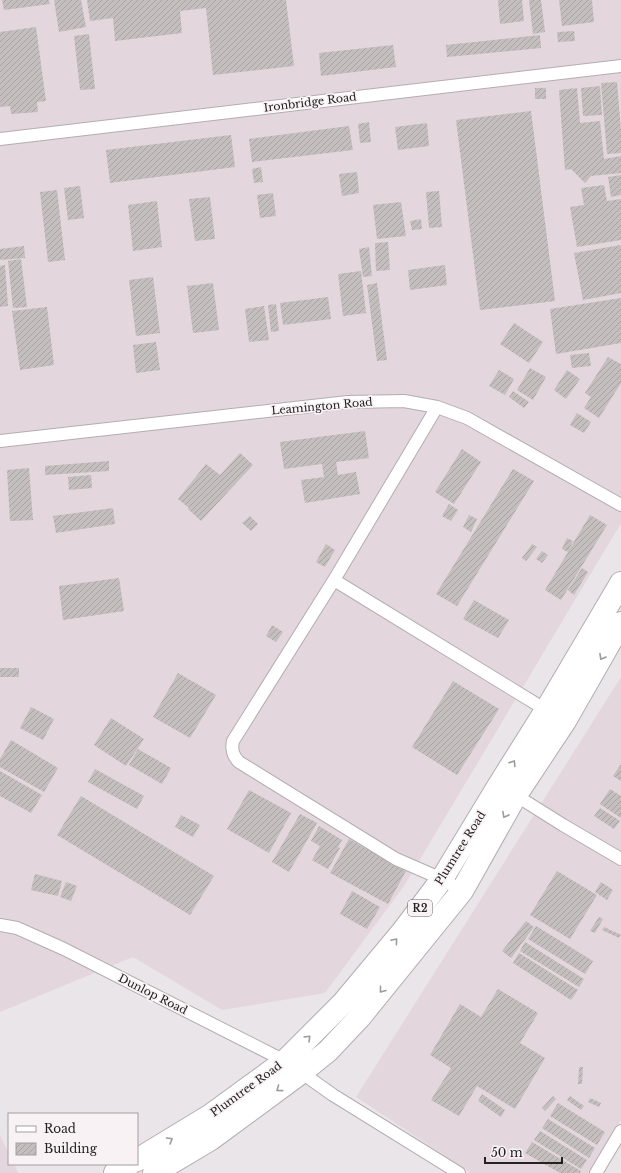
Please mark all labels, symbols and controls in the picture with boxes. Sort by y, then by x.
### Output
street label: Ironbridge Road [263,89,358,115]
street label: Leamington Road [271,395,374,417]
one-way arrow [599,653,606,660]
one-way arrow [508,760,515,767]
street label: Plumtree Road [432,808,489,888]
one-way arrow [502,811,509,819]
road number: R2 [408,900,432,916]
one-way arrow [390,938,397,945]
street label: Dunlop Road [116,971,190,1018]
one-way arrow [380,986,387,993]
one-way arrow [303,1035,311,1043]
street label: Plumtree Road [208,1058,285,1120]
one-way arrow [276,1085,283,1092]
legend [8,1113,138,1165]
text: Road [44,1121,76,1136]
one-way arrow [166,1137,173,1144]
scale bar [485,1139,562,1165]
text: Building [44,1141,98,1156]
text: 50 m [491,1145,523,1160]

